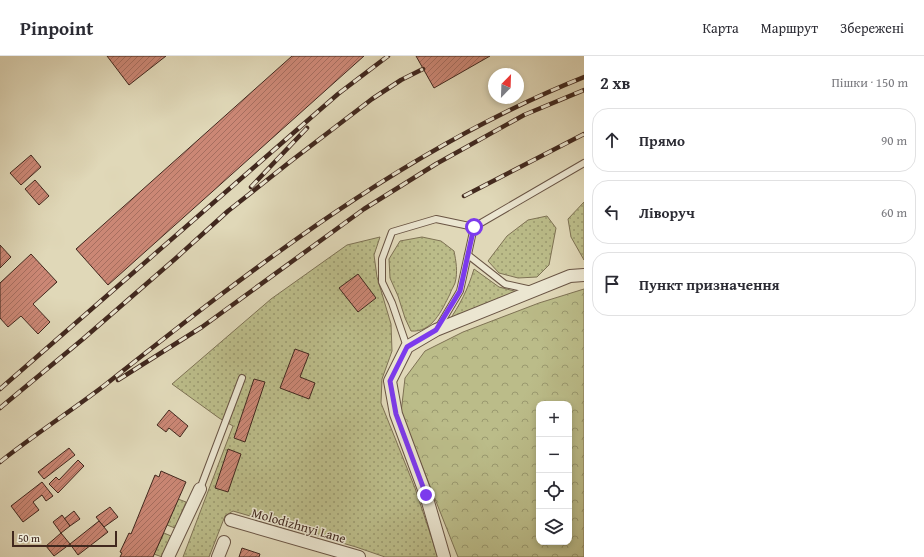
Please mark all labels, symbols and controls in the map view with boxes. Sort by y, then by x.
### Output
text: Pinpoint [20,14,93,42]
text: Карта [703,18,739,38]
text: Маршрут [761,18,818,38]
text: Збережені [840,18,904,38]
north arrow [488,68,524,104]
text: 2 хв [600,70,630,95]
text: Пішки · 150 m [831,73,908,92]
icon: ahead [601,129,623,151]
text: Прямо [639,130,685,151]
text: 90 m [881,131,907,150]
icon: left [601,201,623,223]
text: Ліворуч [639,202,695,223]
text: 60 m [881,203,907,222]
route start [465,218,483,236]
icon: arrive [601,273,623,295]
text: Пункт призначення [639,274,780,295]
map controls [536,401,572,545]
button: + [536,401,572,437]
button: − [536,437,572,473]
button: locate [536,473,572,509]
route end [417,486,435,504]
street label: Molodizhnyi Lane [249,503,348,548]
button: layers [536,509,572,545]
scale bar [12,529,117,548]
text: 50 m [18,530,40,546]

